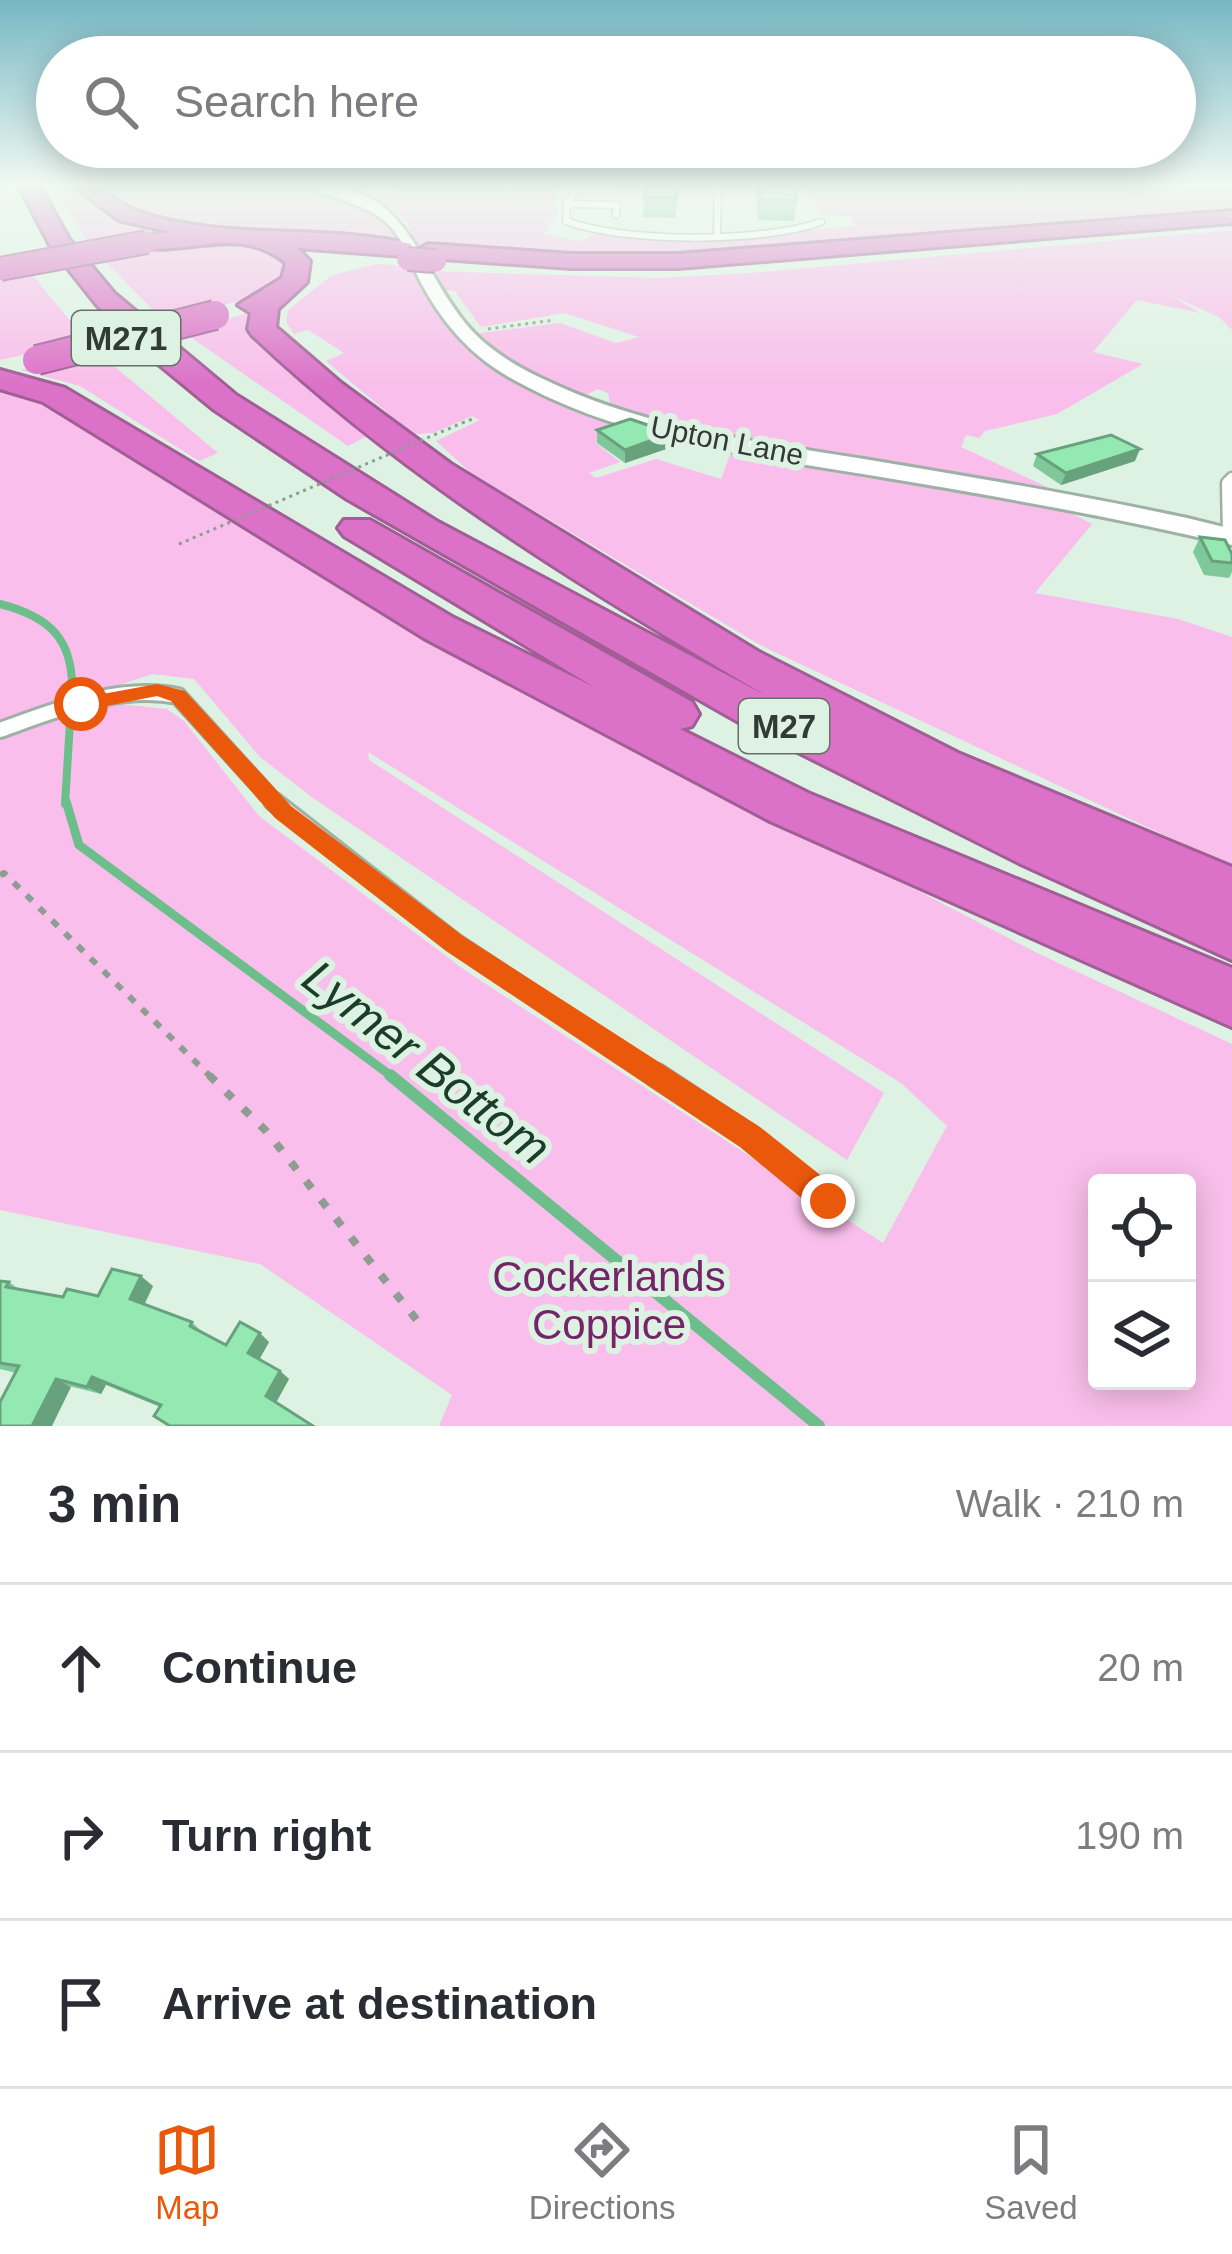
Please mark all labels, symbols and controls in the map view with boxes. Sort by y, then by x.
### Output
search box [36,36,1196,168]
icon: search [78,69,144,135]
text: Search here [174,76,419,127]
road number: M271 [72,311,180,365]
street label: Upton Lane [648,410,806,472]
route start [54,677,108,731]
road number: M27 [739,699,829,753]
water label: Lymer Bottom [293,950,560,1175]
route end [801,1174,855,1228]
map controls [1088,1174,1196,1390]
button: locate [1088,1174,1196,1282]
park label: Cockerlands Coppice [492,1253,726,1348]
button: layers [1088,1282,1196,1390]
text: 3 min [48,1476,181,1533]
text: Walk · 210 m [956,1482,1184,1525]
icon: ahead [48,1635,114,1701]
text: Continue [162,1642,357,1693]
text: 20 m [1097,1646,1184,1689]
icon: right [48,1803,114,1869]
text: Turn right [162,1810,371,1861]
text: 190 m [1076,1814,1184,1857]
icon: arrive [48,1971,114,2037]
text: Arrive at destination [162,1978,597,2029]
tab: Map [154,2117,220,2227]
tab: Directions [529,2117,676,2227]
tab: Saved [984,2117,1078,2227]

